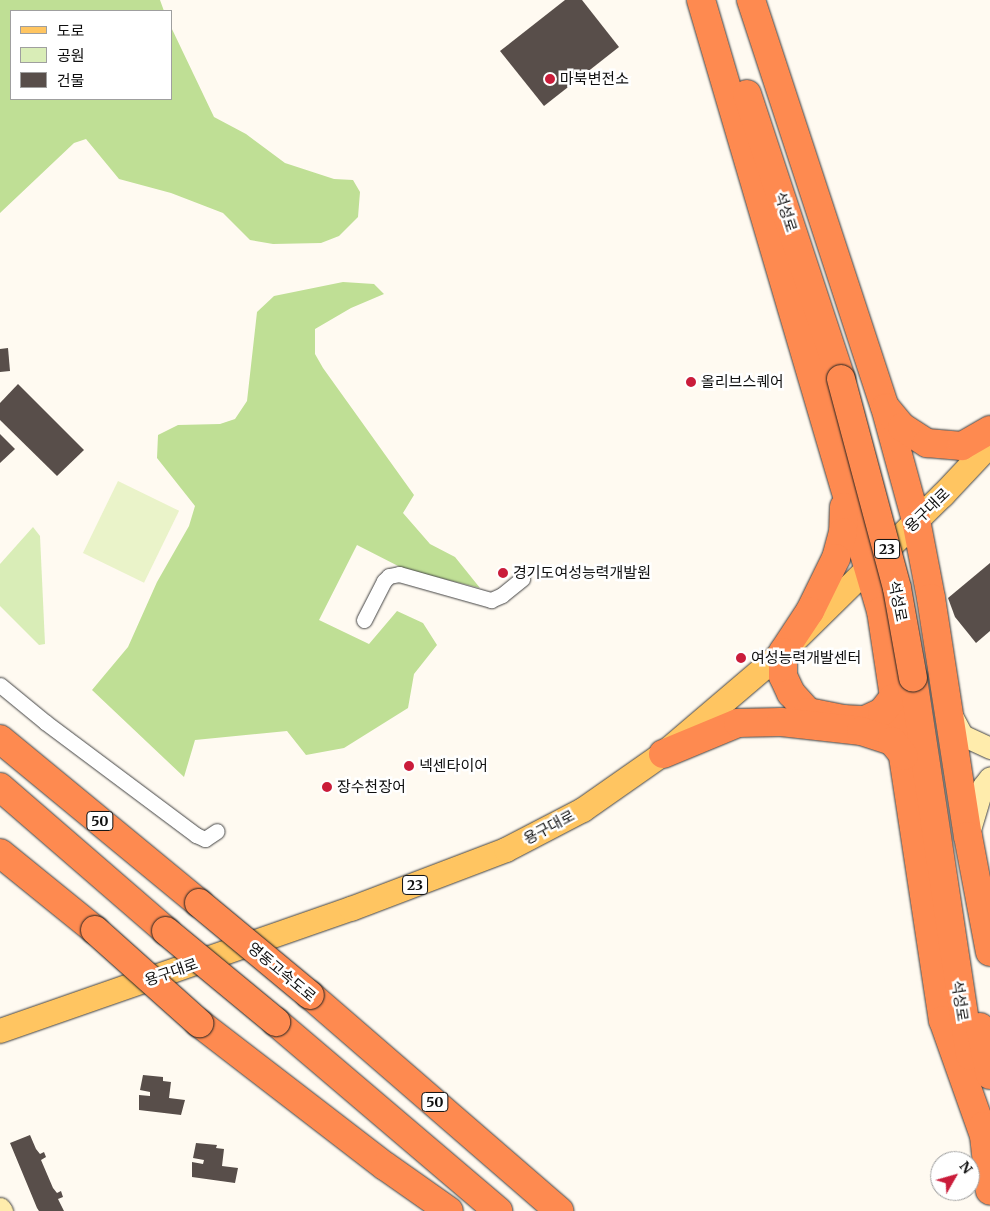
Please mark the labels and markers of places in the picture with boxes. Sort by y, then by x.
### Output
place label: 마북변전소 [560,70,629,88]
marker: 마북변전소 [544,73,556,85]
place label: 올리브스퀘어 [701,373,784,391]
marker: 올리브스퀘어 [685,376,697,388]
place label: 경기도여성능력개발원 [513,564,651,582]
marker: 경기도여성능력개발원 [497,567,509,579]
place label: 여성능력개발센터 [751,649,861,667]
marker: 여성능력개발센터 [735,652,747,664]
place label: 넥센타이어 [419,757,488,775]
marker: 넥센타이어 [403,760,415,772]
place label: 장수천장어 [337,778,406,796]
marker: 장수천장어 [321,781,333,793]

